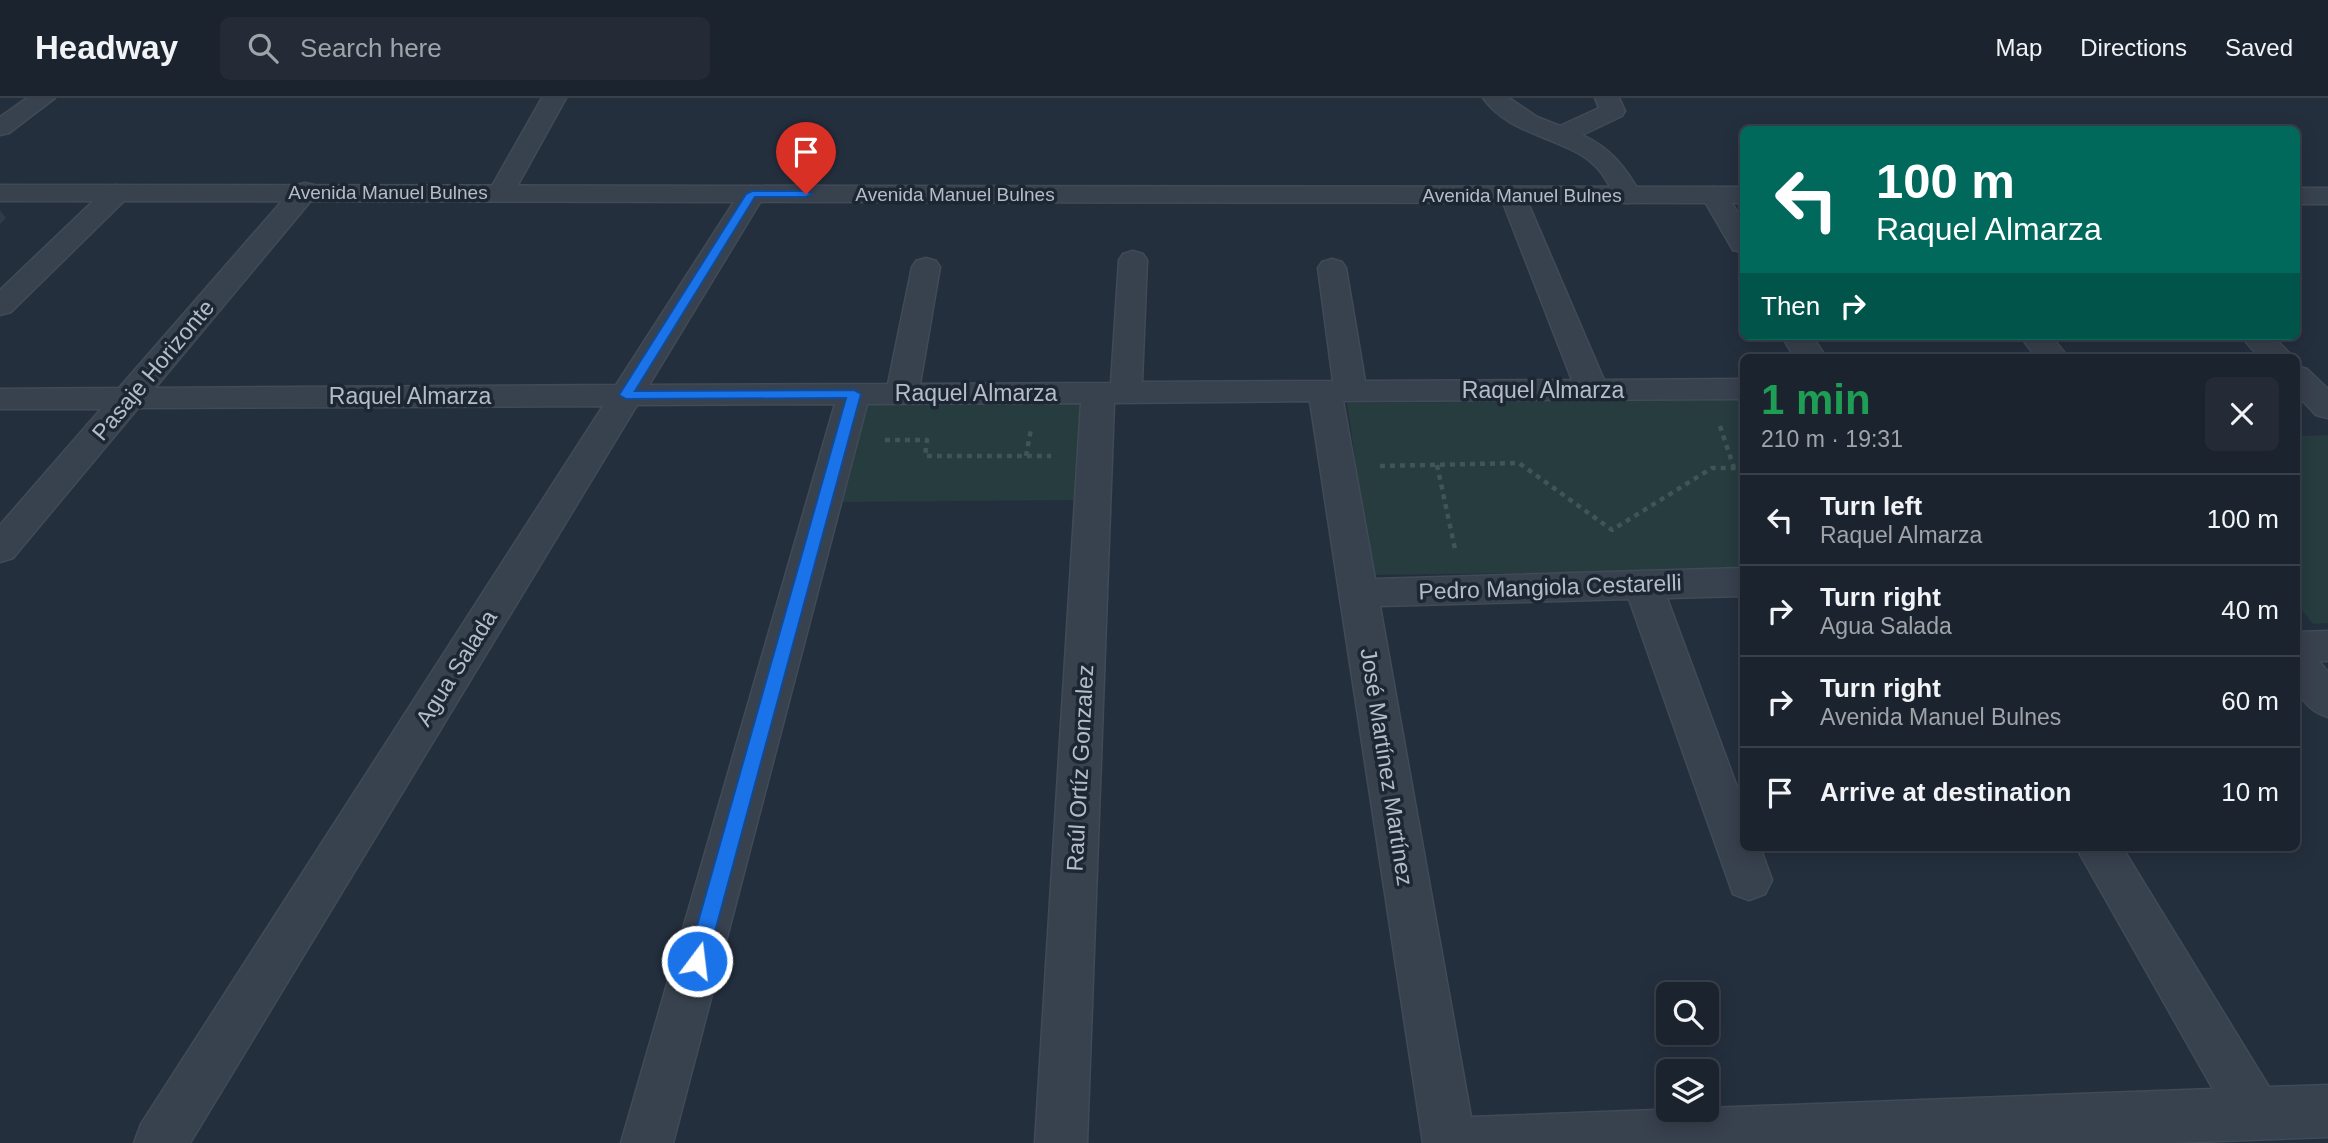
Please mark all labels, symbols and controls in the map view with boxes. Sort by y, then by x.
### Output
search box [220,17,710,80]
text: Headway [35,29,178,66]
icon: search [244,29,282,67]
text: Search here [300,33,442,63]
text: Map [1996,34,2042,61]
text: Directions [2080,34,2187,61]
text: Saved [2225,34,2293,61]
pin [776,122,836,194]
icon: arrive [787,133,825,171]
icon: left [1761,154,1852,245]
text: 100 m [1876,154,2015,208]
street label: Avenida Manuel Bulnes [288,182,488,203]
street label: Avenida Manuel Bulnes [855,184,1055,205]
street label: Avenida Manuel Bulnes [1422,185,1622,206]
text: Raquel Almarza [1876,211,2102,247]
icon: right [1834,287,1872,325]
text: Then [1761,291,1820,321]
street label: Pasaje Horizonte [87,295,219,445]
text: 1 min [1761,376,1871,423]
street label: Raquel Almarza [1462,377,1624,403]
button: close [2205,377,2279,451]
street label: Raquel Almarza [895,380,1057,406]
street label: Raquel Almarza [329,383,491,409]
text: 210 m · 19:31 [1761,426,1903,452]
text: Turn left [1820,491,1922,521]
icon: left [1761,501,1799,539]
text: 100 m [2207,504,2279,534]
text: Raquel Almarza [1820,522,1982,548]
street label: Pedro Mangiola Cestarelli [1418,569,1682,605]
text: Turn right [1820,582,1941,612]
icon: right [1761,592,1799,630]
text: 40 m [2221,595,2279,625]
street label: Agua Salada [410,605,502,731]
text: Agua Salada [1820,613,1952,639]
street label: José Martínez Martínez [1355,646,1419,888]
street label: Raúl Ortíz Gonzalez [1062,664,1098,872]
text: Turn right [1820,673,1941,703]
icon: right [1761,683,1799,721]
text: 60 m [2221,686,2279,716]
text: Avenida Manuel Bulnes [1820,704,2061,730]
icon: arrive [1761,774,1799,812]
text: Arrive at destination [1820,777,2071,807]
text: 10 m [2221,777,2279,807]
position arrow [660,924,734,998]
map controls [1656,982,1719,1122]
button: search [1656,982,1719,1045]
button: layers [1656,1059,1719,1122]

